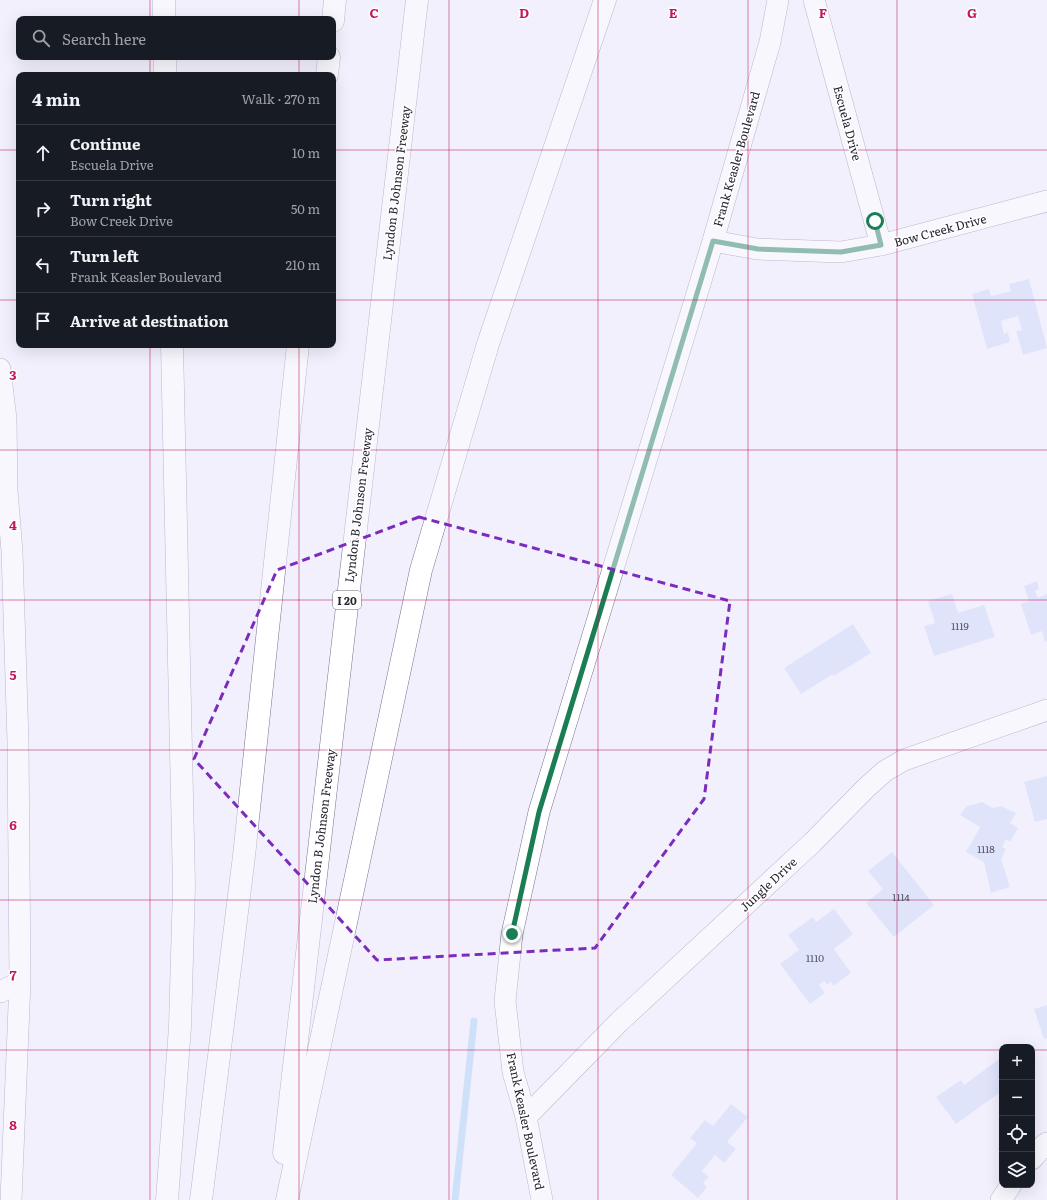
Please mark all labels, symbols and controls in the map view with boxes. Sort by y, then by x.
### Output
text: C [369,3,379,22]
text: D [519,3,529,22]
text: E [669,3,678,22]
text: F [819,3,827,22]
text: G [967,3,977,22]
search box [16,16,336,60]
icon: search [30,27,52,49]
text: Search here [62,27,146,50]
street label: Escuela Drive [829,83,867,163]
text: 4 min [32,86,81,111]
street label: Frank Keasler Boulevard [708,88,764,229]
text: Walk · 270 m [241,89,320,108]
street label: Lyndon B Johnson Freeway [378,105,414,261]
text: Continue [70,132,140,155]
icon: ahead [32,142,54,164]
text: 10 m [292,143,320,162]
text: Escuela Drive [70,155,154,174]
text: Turn right [70,188,152,211]
icon: right [32,198,54,220]
text: 50 m [291,199,320,218]
street label: Bow Creek Drive [892,209,988,251]
text: Bow Creek Drive [70,211,173,230]
route start [866,212,884,230]
text: Turn left [70,244,139,267]
icon: left [32,254,54,276]
text: 210 m [285,255,320,274]
text: Frank Keasler Boulevard [70,267,222,286]
text: Arrive at destination [70,309,229,332]
icon: arrive [32,310,54,332]
text: 3 [9,365,17,384]
street label: Lyndon B Johnson Freeway [340,427,376,583]
text: 4 [9,515,17,534]
road number: I 20 [333,591,361,609]
house number: 1119 [951,618,969,633]
text: 5 [9,665,17,684]
street label: Lyndon B Johnson Freeway [303,748,339,904]
text: 6 [9,815,17,834]
house number: 1118 [977,841,995,856]
street label: Jungle Drive [735,853,801,915]
house number: 1114 [892,889,910,904]
route end [503,925,521,943]
house number: 1110 [806,950,824,965]
text: 7 [9,965,17,984]
map controls [999,1044,1035,1188]
button: + [999,1044,1035,1080]
street label: Frank Keasler Boulevard [503,1050,550,1192]
button: − [999,1080,1035,1116]
text: 8 [9,1115,17,1134]
button: locate [999,1116,1035,1152]
button: layers [999,1152,1035,1188]

